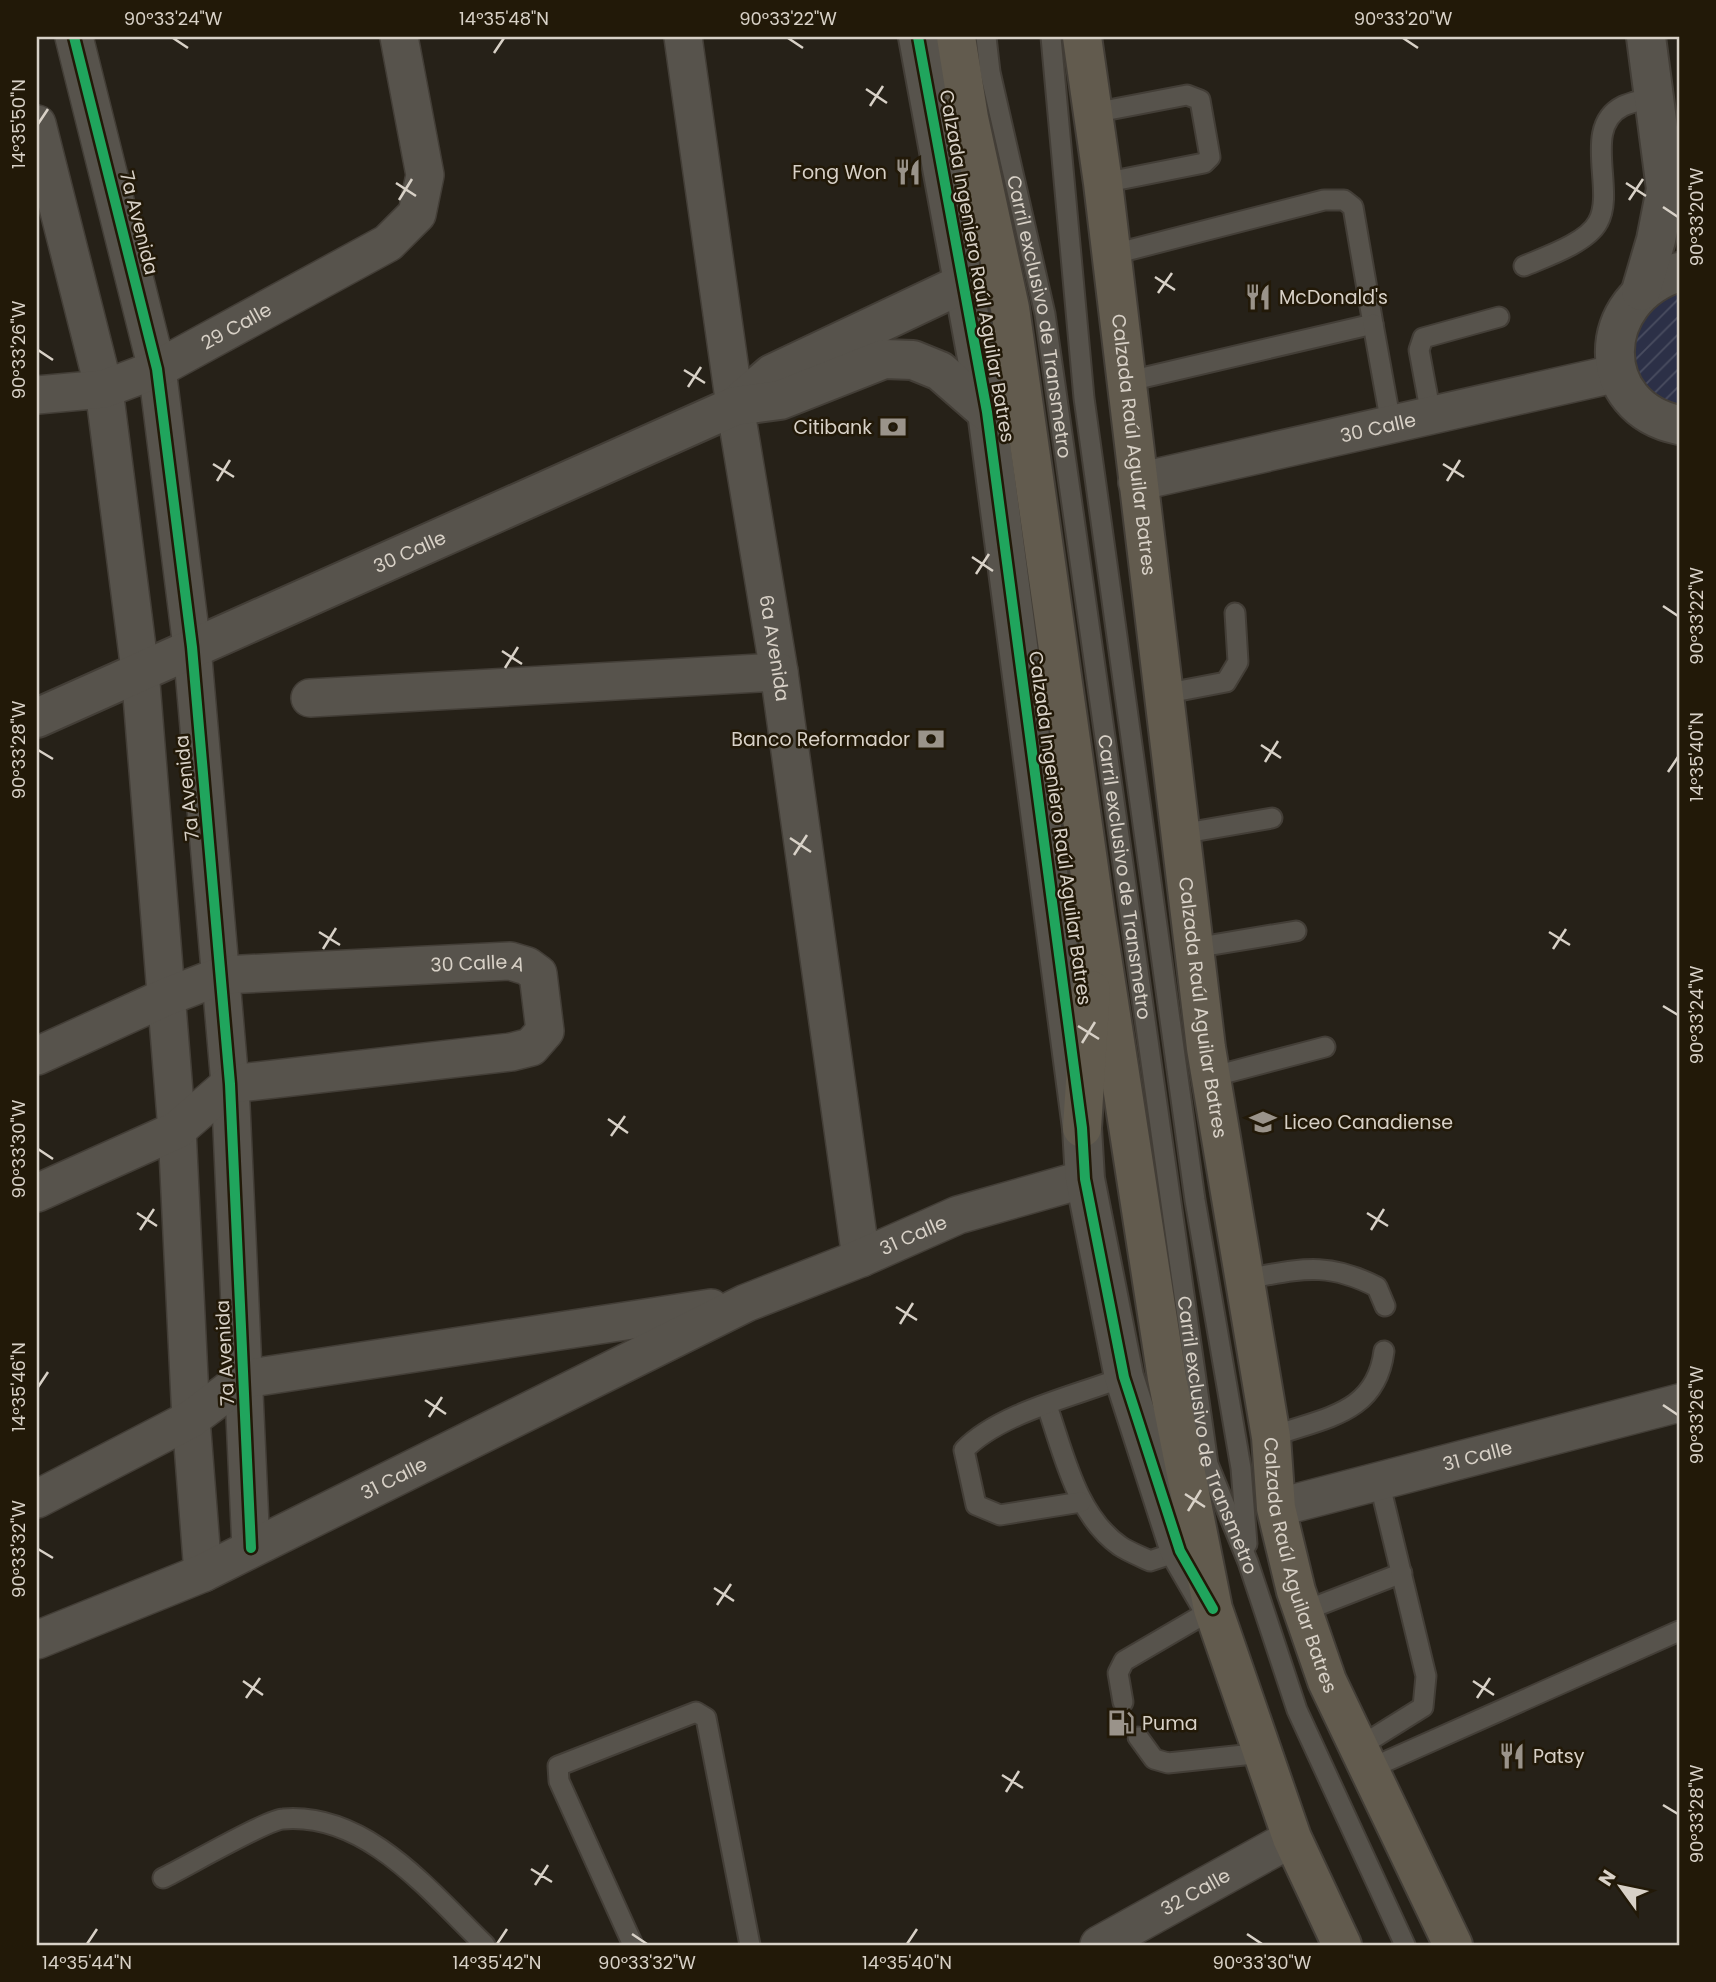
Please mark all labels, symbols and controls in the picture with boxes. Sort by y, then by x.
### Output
text: 90°33'24"W [124,6,223,31]
text: 14°35'48"N [459,6,549,31]
text: 90°33'22"W [739,6,837,31]
text: 90°33'20"W [1354,6,1453,31]
text: 14°35'50"N [6,79,31,169]
street label: Calzada Ingeniero Raúl Aguilar Batres [933,88,1021,444]
restaurant icon: Fong Won [893,157,923,187]
place label: Fong Won [792,159,887,186]
text: 90°33'20"W [1684,167,1709,266]
street label: 7a Avenida [113,168,165,278]
street label: Carril exclusivo de Transmetro [1000,172,1079,460]
restaurant icon: McDonald's [1243,282,1273,312]
place label: McDonald's [1279,284,1388,311]
street label: 29 Calle [196,296,276,356]
text: 90°33'26"W [6,300,31,399]
street label: Calzada Raúl Aguilar Batres [1105,312,1163,577]
street label: 30 Calle [1337,406,1418,449]
bank icon: Citibank [878,412,908,442]
place label: Citibank [793,414,872,441]
street label: 30 Calle [369,523,450,580]
text: 90°33'22"W [1684,567,1709,665]
street label: 6a Avenida [753,593,796,703]
street label: Calzada Ingeniero Raúl Aguilar Batres [1022,649,1098,1007]
text: 90°33'28"W [6,700,31,799]
text: 14°35'40"N [1684,712,1709,802]
bank icon: Banco Reformador [916,724,946,754]
place label: Banco Reformador [731,726,910,753]
street label: Carril exclusivo de Transmetro [1091,733,1158,1021]
street label: 7a Avenida [168,734,206,842]
street label: Calzada Raúl Aguilar Batres [1172,875,1234,1140]
street label: 30 Calle A [430,947,528,978]
text: 90°33'24"W [1684,965,1709,1064]
text: 90°33'30"W [6,1099,31,1198]
school or university icon: Liceo Canadiense [1248,1107,1278,1137]
place label: Liceo Canadiense [1284,1109,1453,1136]
street label: 31 Calle [875,1208,951,1262]
street label: Carril exclusivo de Transmetro [1171,1294,1265,1578]
street label: 7a Avenida [209,1299,241,1407]
text: 14°35'46"N [6,1342,31,1432]
text: 90°33'26"W [1684,1365,1709,1464]
street label: 31 Calle [1439,1434,1515,1478]
street label: Calzada Raúl Aguilar Batres [1258,1436,1344,1698]
street label: 31 Calle [356,1450,432,1506]
text: 90°33'32"W [6,1500,31,1598]
fuel station icon: Puma [1106,1708,1136,1738]
place label: Puma [1142,1710,1198,1737]
restaurant icon: Patsy [1497,1741,1527,1771]
place label: Patsy [1533,1743,1585,1770]
text: 90°33'28"W [1684,1764,1709,1863]
north arrow [1586,1853,1656,1923]
street label: 32 Calle [1155,1861,1235,1922]
text: N [1592,1865,1622,1891]
text: 14°35'44"N [42,1950,132,1975]
text: 14°35'42"N [453,1950,541,1975]
text: 90°33'32"W [598,1950,696,1975]
text: 14°35'40"N [862,1950,952,1975]
text: 90°33'30"W [1213,1950,1312,1975]

